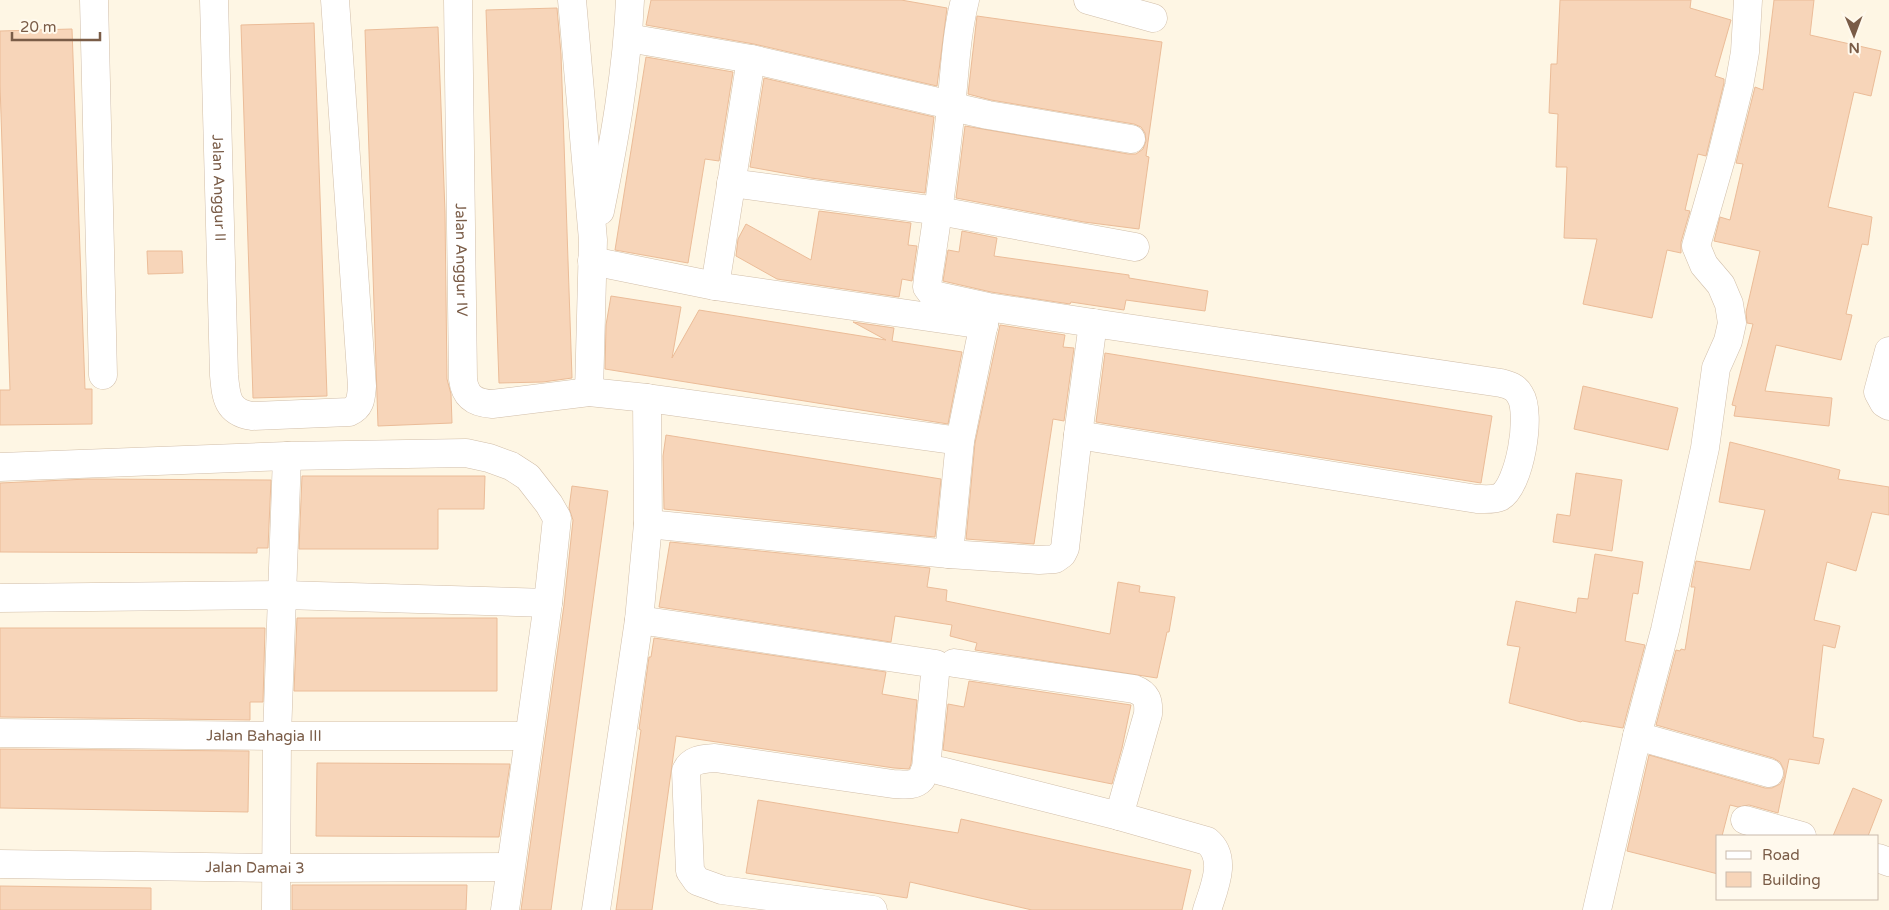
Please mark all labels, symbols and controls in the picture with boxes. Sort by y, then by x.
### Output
scale bar [12,10,100,42]
north arrow [1829,10,1879,60]
text: 20 m [20,18,57,36]
text: N [1848,39,1860,56]
street label: Jalan Anggur II [209,134,229,242]
street label: Jalan Anggur IV [452,203,471,317]
street label: Jalan Bahagia III [206,726,322,745]
legend [1716,835,1879,900]
text: Road [1762,846,1800,864]
street label: Jalan Damai 3 [205,858,305,877]
text: Building [1762,871,1821,889]

